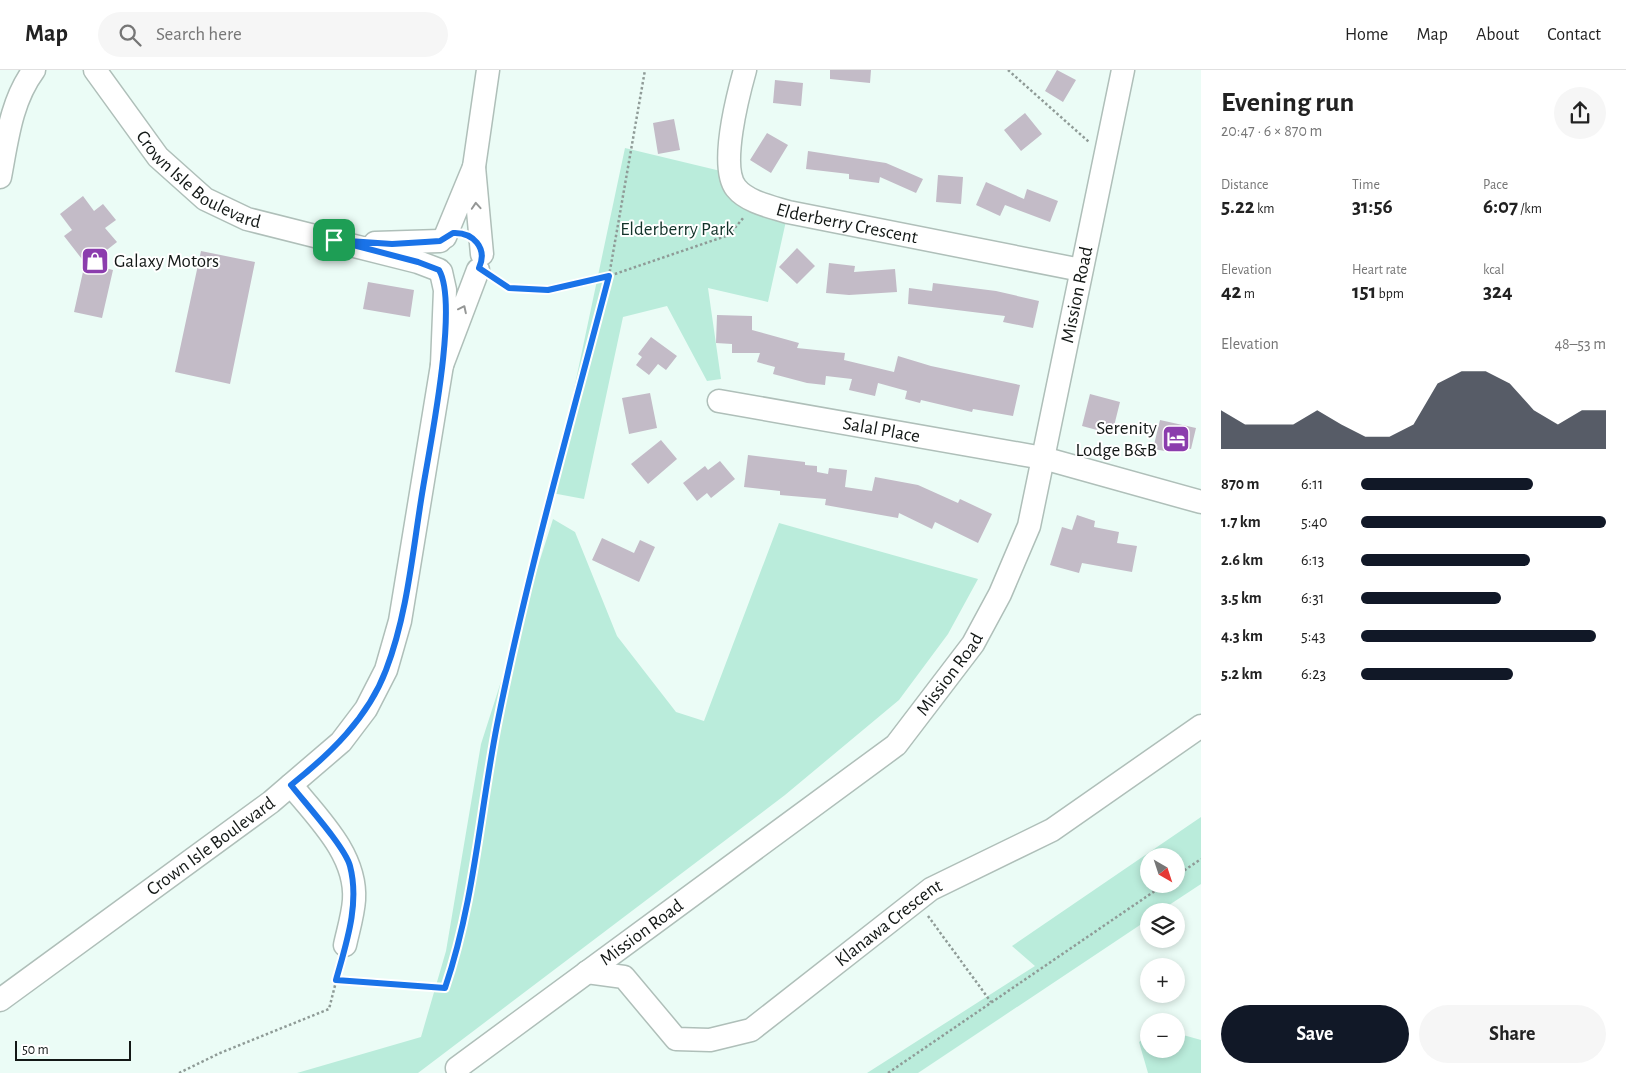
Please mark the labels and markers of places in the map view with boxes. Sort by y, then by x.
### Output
pin [313,219,355,261]
shop icon: Galaxy Motors [80,246,110,276]
place label: Galaxy Motors [114,252,219,271]
place label: Serenity Lodge B&B [1075,419,1157,460]
hotel icon: Serenity Lodge B&B [1161,424,1191,454]

